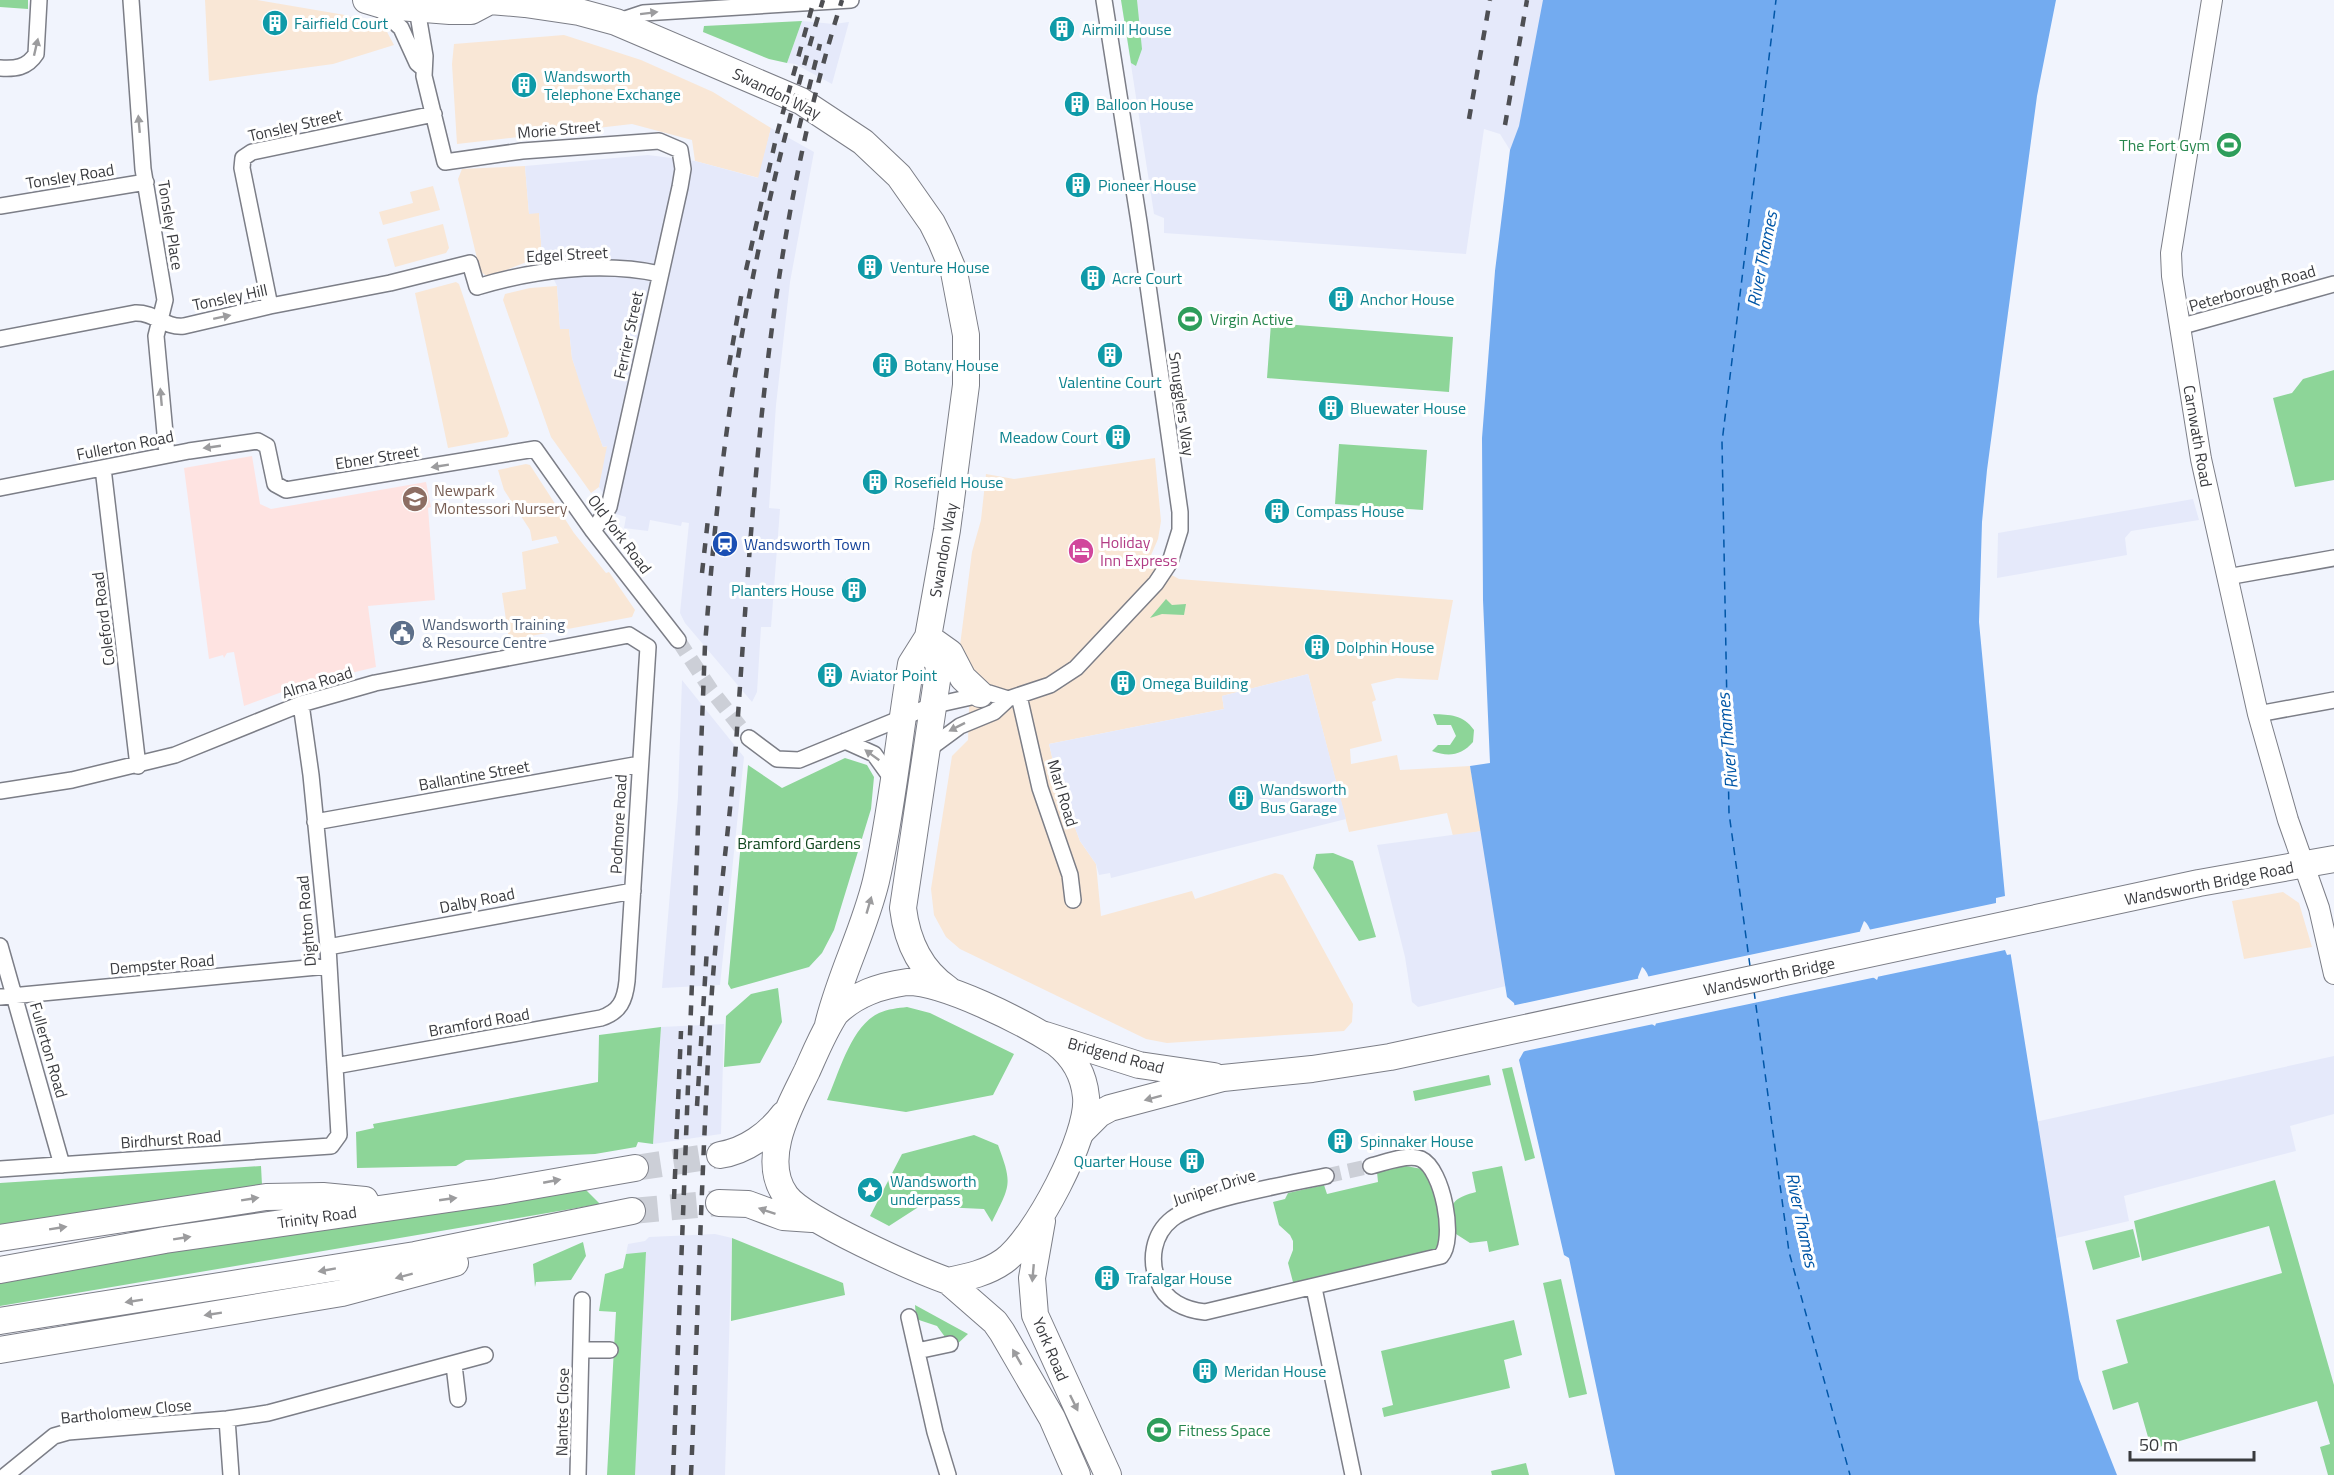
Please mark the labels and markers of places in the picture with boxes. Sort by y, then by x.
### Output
building icon: Fairfield Court [260,8,290,38]
place label: Fairfield Court [294,11,389,35]
building icon: Airmill House [1047,14,1077,44]
place label: Airmill House [1082,17,1172,41]
place label: Wandsworth Telephone Exchange [544,64,681,106]
building icon: Wandsworth Telephone Exchange [509,70,539,100]
building icon: Balloon House [1062,89,1092,119]
place label: Balloon House [1096,92,1193,116]
sports icon: The Fort Gym [2214,130,2244,160]
place label: The Fort Gym [2119,133,2210,157]
building icon: Pioneer House [1063,170,1093,200]
place label: Pioneer House [1098,173,1196,197]
building icon: Venture House [855,252,885,282]
place label: Venture House [890,255,990,279]
building icon: Acre Court [1078,263,1108,293]
place label: Acre Court [1112,266,1182,290]
building icon: Anchor House [1326,284,1356,314]
place label: Anchor House [1360,287,1454,311]
sports icon: Virgin Active [1175,304,1205,334]
place label: Virgin Active [1210,307,1293,331]
building icon: Valentine Court [1095,340,1125,370]
building icon: Botany House [870,350,900,380]
place label: Botany House [904,353,999,377]
place label: Valentine Court [1058,370,1162,394]
building icon: Bluewater House [1316,393,1346,423]
place label: Bluewater House [1350,396,1466,420]
building icon: Meadow Court [1103,422,1133,452]
place label: Meadow Court [999,425,1098,449]
building icon: Rosefield House [860,467,890,497]
place label: Rosefield House [894,470,1003,494]
place label: Newpark Montessori Nursery [434,478,568,520]
school or university icon: Newpark Montessori Nursery [400,484,430,514]
building icon: Compass House [1262,496,1292,526]
place label: Compass House [1296,499,1404,523]
station icon: Wandsworth Town [710,529,740,559]
place label: Holiday Inn Express [1100,530,1178,572]
place label: Wandsworth Town [744,532,870,556]
hotel icon: Holiday Inn Express [1066,536,1096,566]
building icon: Planters House [839,575,869,605]
place label: Planters House [731,578,834,602]
place label: Wandsworth Training & Resource Centre [422,612,565,654]
public building icon: Wandsworth Training & Resource Centre [387,618,417,648]
building icon: Dolphin House [1302,632,1332,662]
place label: Dolphin House [1336,635,1434,659]
building icon: Aviator Point [815,660,845,690]
place label: Aviator Point [850,663,938,687]
building icon: Omega Building [1108,668,1138,698]
place label: Omega Building [1142,671,1248,695]
place label: Wandsworth Bus Garage [1260,777,1347,819]
building icon: Wandsworth Bus Garage [1226,783,1256,813]
building icon: Spinnaker House [1325,1126,1355,1156]
place label: Spinnaker House [1360,1129,1474,1153]
building icon: Quarter House [1177,1146,1207,1176]
place label: Quarter House [1073,1149,1172,1173]
place label: Wandsworth underpass [890,1169,977,1211]
place icon: Wandsworth underpass [855,1175,885,1205]
building icon: Trafalgar House [1092,1263,1122,1293]
place label: Trafalgar House [1126,1266,1232,1290]
building icon: Meridan House [1190,1356,1220,1386]
place label: Meridan House [1224,1359,1326,1383]
sports icon: Fitness Space [1144,1415,1174,1445]
place label: Fitness Space [1178,1418,1271,1442]

